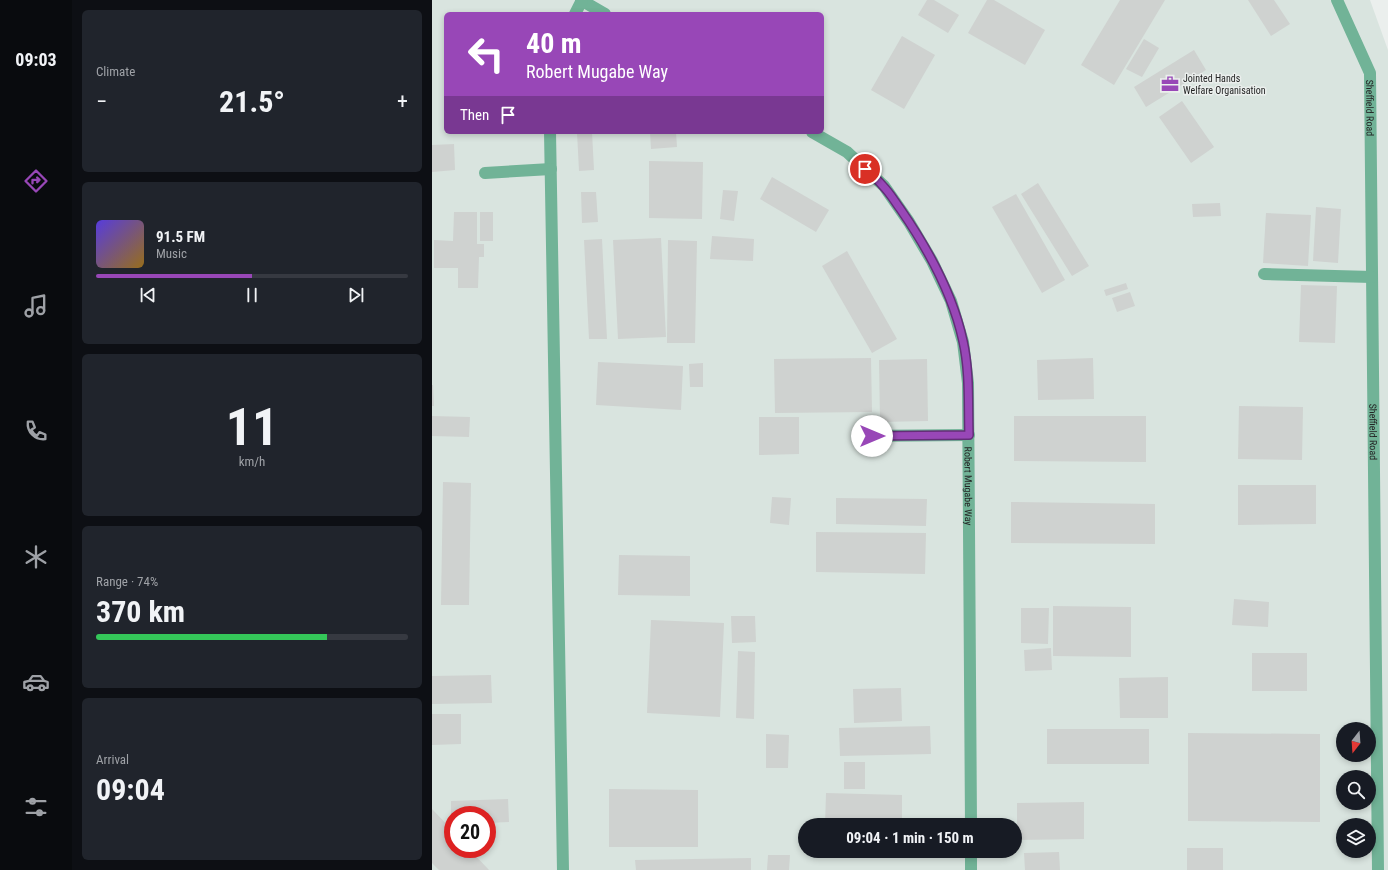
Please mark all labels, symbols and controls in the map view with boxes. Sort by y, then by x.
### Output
text: 40 m [526,27,582,60]
icon: left [460,28,512,80]
text: 09:03 [15,49,57,70]
text: Robert Mugabe Way [526,61,668,82]
text: Climate [96,64,135,79]
place label: Jointed Hands Welfare Organisation [1183,73,1266,96]
office icon: Jointed Hands Welfare Organisation [1160,74,1180,94]
street label: Sheffield Road [1365,80,1376,136]
text: 21.5° [219,84,285,119]
text: − [96,89,107,114]
text: + [397,89,408,114]
icon: arrive [497,104,519,126]
text: Then [460,106,489,124]
pin [848,152,882,186]
icon: arrive [854,158,876,180]
icon: directions [22,167,50,195]
text: 91.5 FM [156,228,205,246]
text: Music [156,246,187,261]
icon: previous [137,284,159,306]
icon: pause [241,284,263,306]
icon: next [345,284,367,306]
icon: music [22,292,50,320]
text: 11 [226,397,278,458]
street label: Sheffield Road [1368,404,1379,460]
position arrow [851,415,893,457]
icon: phone [22,417,50,445]
street label: Robert Mugabe Way [963,447,974,526]
text: km/h [239,454,265,469]
icon: climate [22,543,50,571]
text: Range · 74% [96,574,158,589]
text: 370 km [96,594,185,629]
icon: car [22,668,50,696]
north arrow [1336,722,1376,762]
map controls [1336,722,1376,858]
text: Arrival [96,752,129,767]
button: search [1336,770,1376,810]
text: 09:04 [96,772,165,807]
icon: filters [22,793,50,821]
speed limit sign: 20 [444,806,496,858]
button: layers [1336,818,1376,858]
text: 09:04 · 1 min · 150 m [846,829,974,847]

